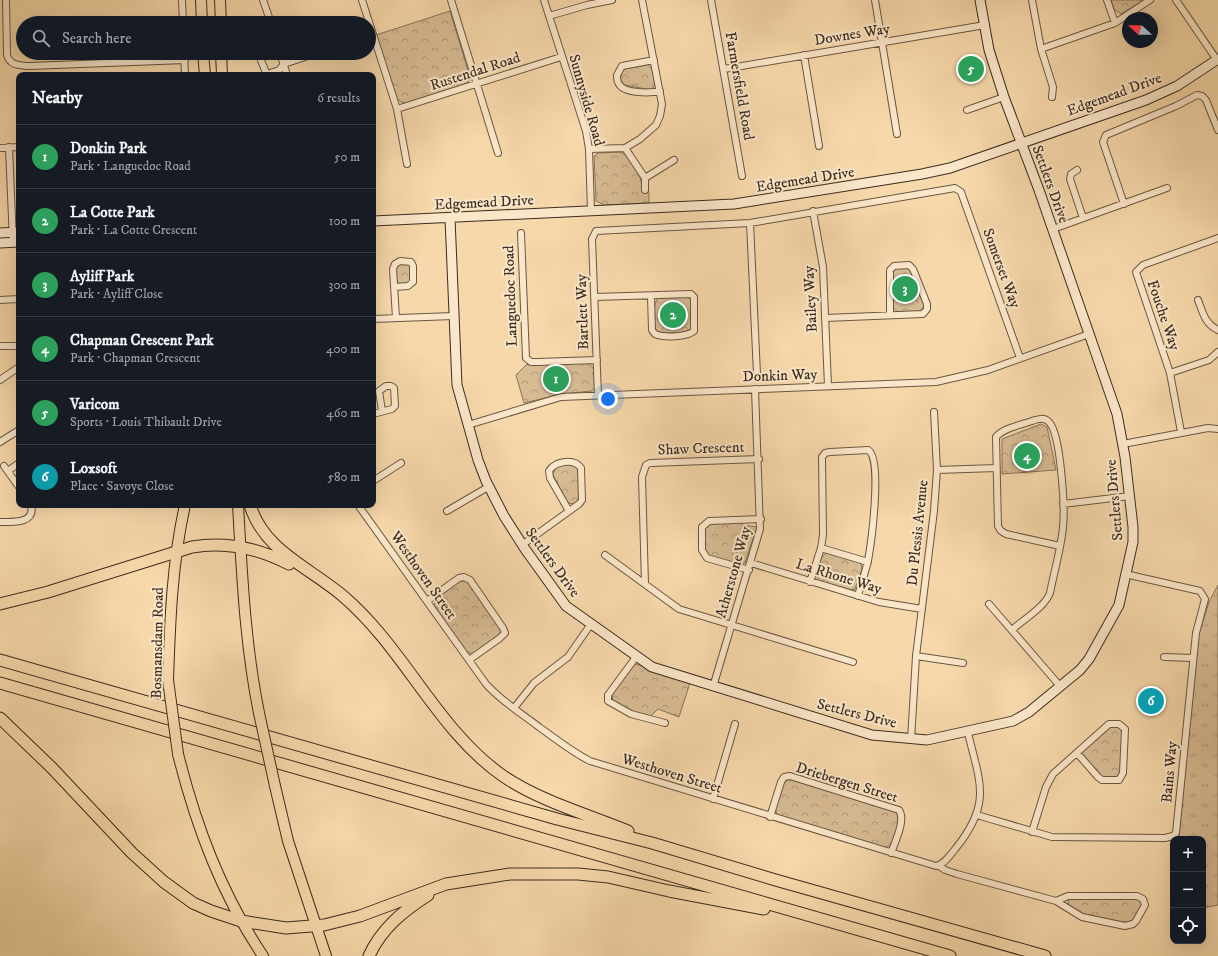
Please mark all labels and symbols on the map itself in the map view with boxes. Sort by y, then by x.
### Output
north arrow [1122,12,1158,48]
street label: Downes Way [813,19,892,50]
street label: Farmersfield Road [721,30,758,142]
street label: Rustendal Road [428,48,523,95]
street label: Sunnyside Road [564,52,609,149]
pin: 5 [958,54,984,84]
street label: Edgemead Drive [1064,69,1164,120]
street label: Settlers Drive [1028,143,1073,226]
street label: Edgemead Drive [754,162,856,197]
street label: Edgemead Drive [434,190,534,215]
street label: Somerset Way [978,226,1025,312]
street label: Languedoc Road [499,245,522,347]
street label: Bailey Way [799,264,822,333]
street label: Bartlett Way [572,273,593,350]
pin: 3 [892,274,918,304]
street label: Fouche Way [1143,277,1185,354]
pin: 2 [660,300,686,330]
pin: 1 [543,364,569,394]
street label: Donkin Way [742,365,819,386]
your location [598,389,618,409]
street label: Shaw Crescent [657,437,745,460]
pin: 4 [1014,441,1040,471]
street label: Settlers Drive [1101,459,1128,541]
street label: Du Plessis Avenue [902,479,933,587]
street label: Atherstone Way [711,523,756,620]
street label: Settlers Drive [521,524,584,601]
street label: Westhoven Street [386,527,461,623]
street label: La Rhone Way [794,554,885,599]
street label: Bosmansdam Road [147,586,168,699]
pin: 6 [1138,686,1164,716]
street label: Settlers Drive [815,694,899,733]
street label: Bains Way [1157,739,1182,804]
street label: Westhoven Street [619,749,724,798]
street label: Driebergen Street [794,758,900,807]

